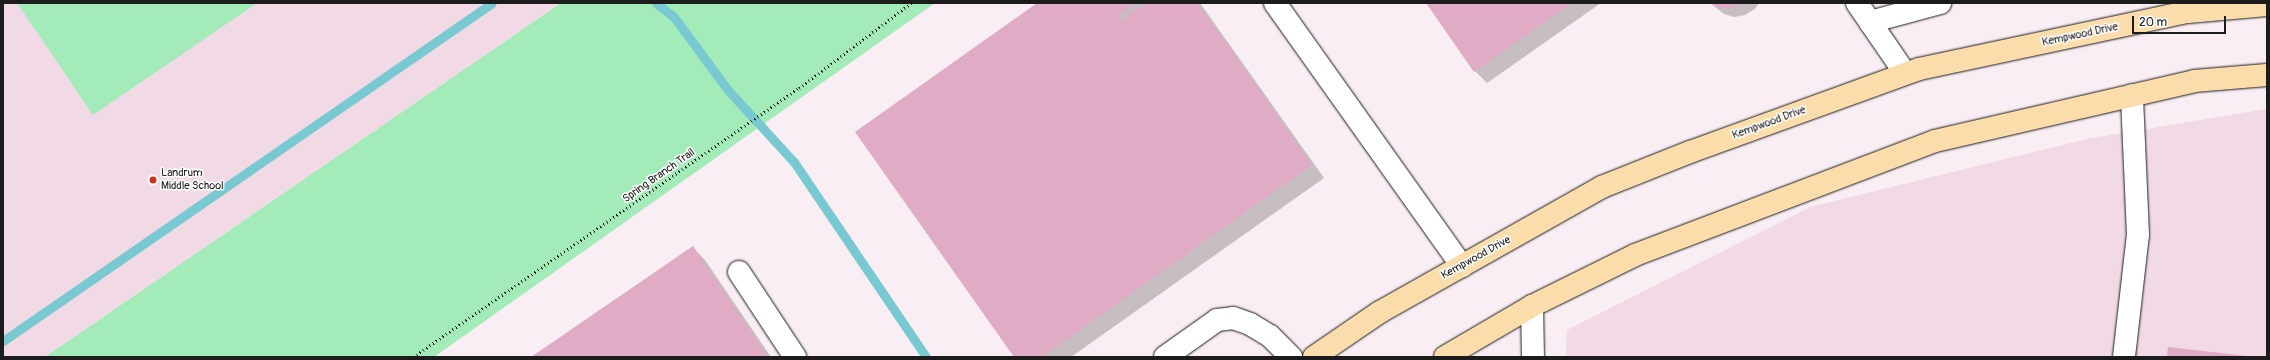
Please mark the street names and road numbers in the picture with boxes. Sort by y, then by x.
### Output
street label: Kempwood Drive [2041,20,2119,50]
street label: Kempwood Drive [1730,104,1808,142]
street label: Spring Branch Trail [620,146,698,206]
street label: Kempwood Drive [1439,233,1513,283]

